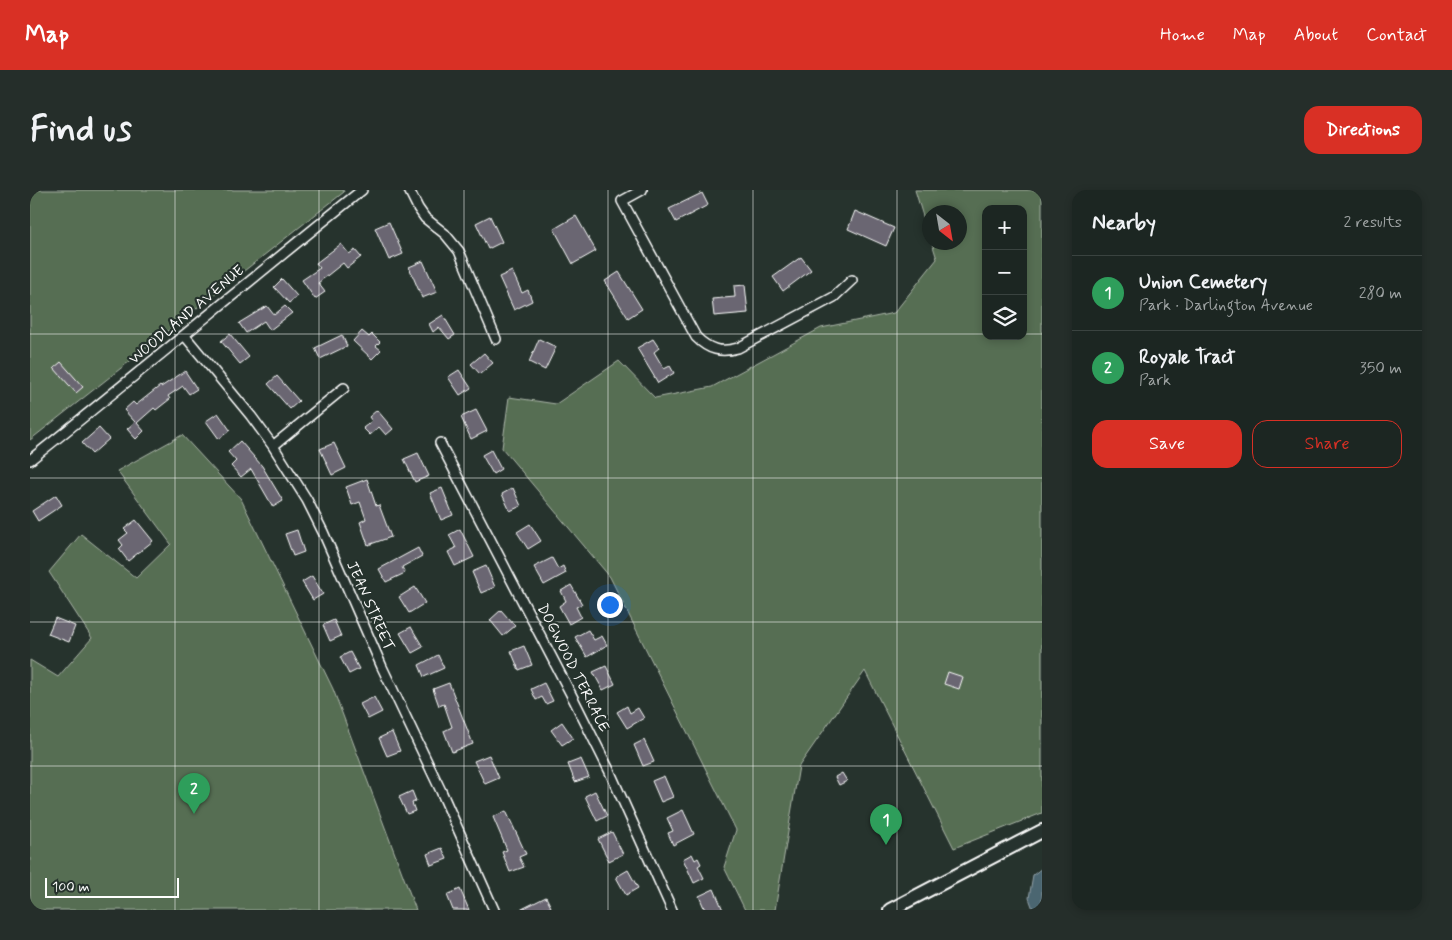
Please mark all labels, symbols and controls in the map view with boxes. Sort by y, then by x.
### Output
text: Map [25,20,69,51]
text: Home [1160,23,1205,47]
text: Map [1233,23,1266,47]
text: About [1294,23,1338,47]
text: Contact [1366,23,1427,47]
button: Directions [1304,106,1422,154]
text: Find us [30,107,132,153]
north arrow [922,205,967,250]
map controls [982,205,1027,340]
button: + [982,205,1027,250]
text: Nearby [1092,209,1156,237]
text: 2 results [1344,212,1402,233]
button: − [982,250,1027,295]
street label: WOODLAND AVENUE [125,261,249,369]
text: Union Cemetery [1139,270,1267,295]
text: 1 [1104,283,1112,304]
text: 280 m [1359,283,1402,304]
button: layers [982,295,1027,340]
text: Park · Darlington Avenue [1139,295,1313,316]
text: Royale Tract [1139,345,1235,370]
text: 2 [1104,358,1112,379]
text: 350 m [1360,358,1402,379]
text: Park [1139,370,1171,391]
button: Save [1092,420,1242,468]
button: Share [1252,420,1402,468]
street label: JEAN STREET [341,558,399,654]
your location [597,592,623,618]
street label: DOGWOOD TERRACE [532,601,614,736]
pin: 2 [178,773,210,814]
pin: 1 [870,804,902,845]
scale bar [45,875,179,898]
text: 100 m [52,878,90,896]

